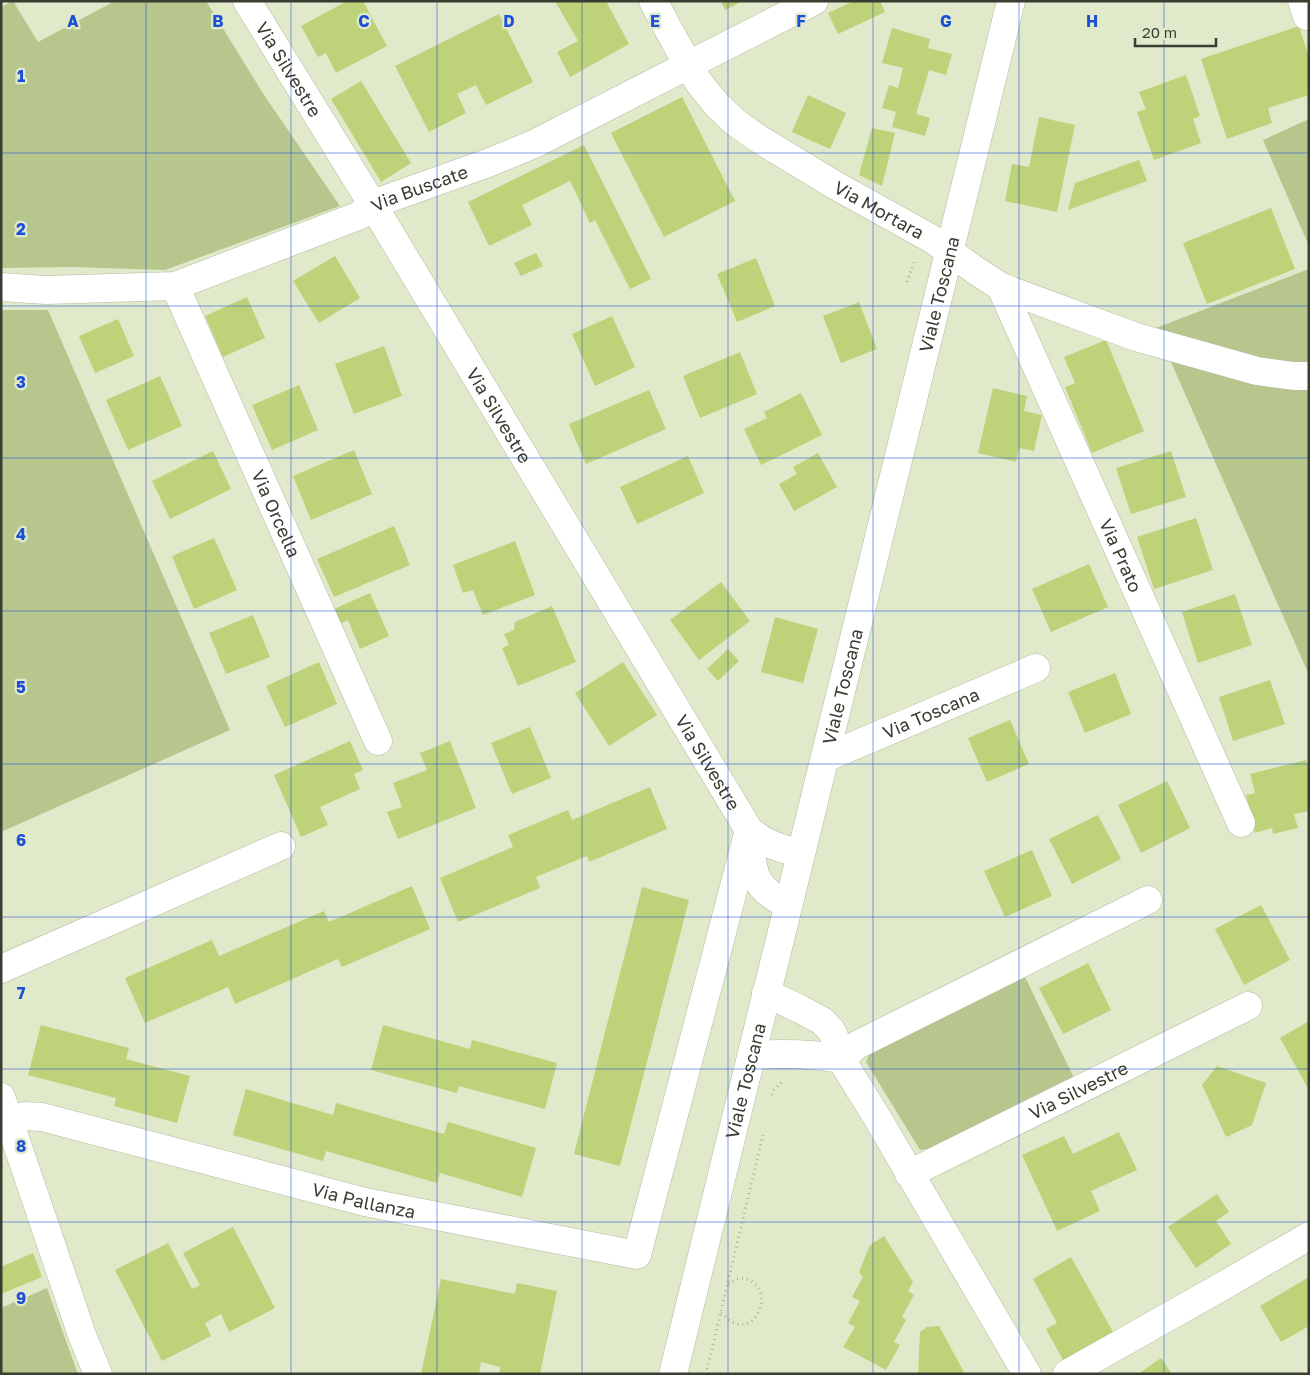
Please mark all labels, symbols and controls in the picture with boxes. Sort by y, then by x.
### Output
text: A [67,11,79,31]
text: B [212,11,224,31]
text: C [358,11,370,31]
text: D [503,11,515,31]
text: E [650,11,660,31]
text: F [796,11,806,31]
text: G [940,11,952,31]
text: H [1086,11,1098,31]
scale bar [1135,15,1216,47]
street label: Via Silvestre [251,18,327,121]
text: 20 m [1142,23,1177,41]
text: 1 [17,66,25,86]
street label: Via Buscate [367,160,471,216]
street label: Via Mortara [830,176,928,243]
text: 2 [16,219,26,239]
street label: Viale Toscana [914,234,964,355]
street label: Via Silvestre [462,363,536,467]
text: 3 [16,372,26,392]
street label: Via Orcella [247,466,306,561]
street label: Via Prato [1095,515,1147,596]
text: 4 [16,524,26,544]
street label: Viale Toscana [817,626,867,747]
text: 5 [16,677,26,697]
street label: Via Toscana [879,683,982,743]
street label: Via Silvestre [671,710,745,814]
text: 6 [16,830,26,850]
text: 7 [17,983,26,1003]
street label: Viale Toscana [720,1020,770,1141]
street label: Via Silvestre [1025,1056,1131,1124]
text: 8 [16,1136,26,1156]
street label: Via Pallanza [310,1178,417,1223]
text: 9 [16,1288,26,1308]

